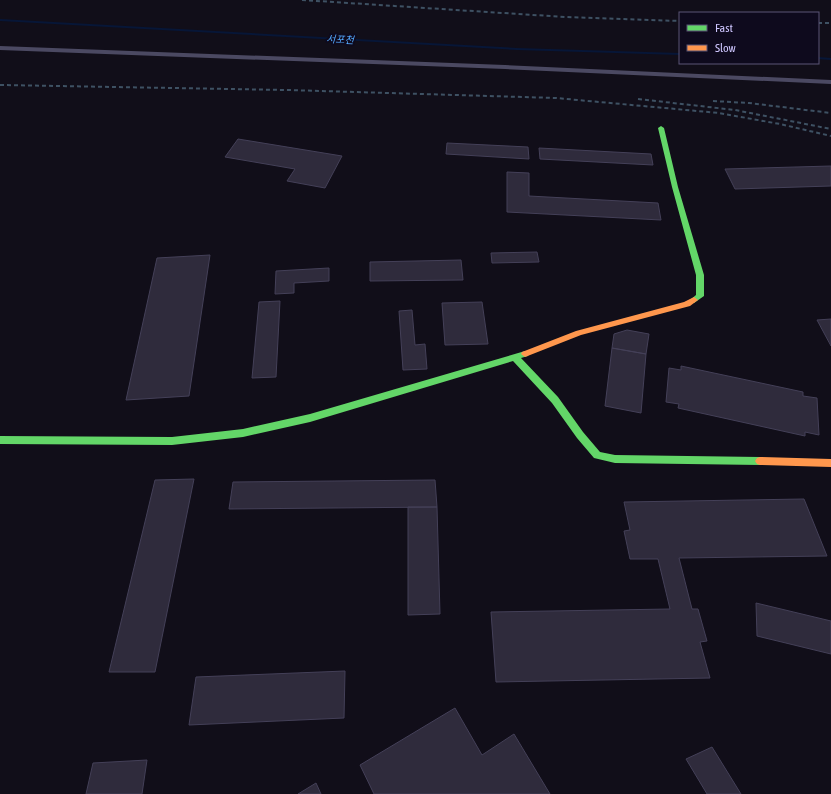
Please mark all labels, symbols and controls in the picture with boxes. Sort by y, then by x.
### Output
legend [679,12,819,64]
text: Fast [715,21,733,35]
water label: 서포천 [326,33,356,46]
text: Slow [715,41,736,55]

